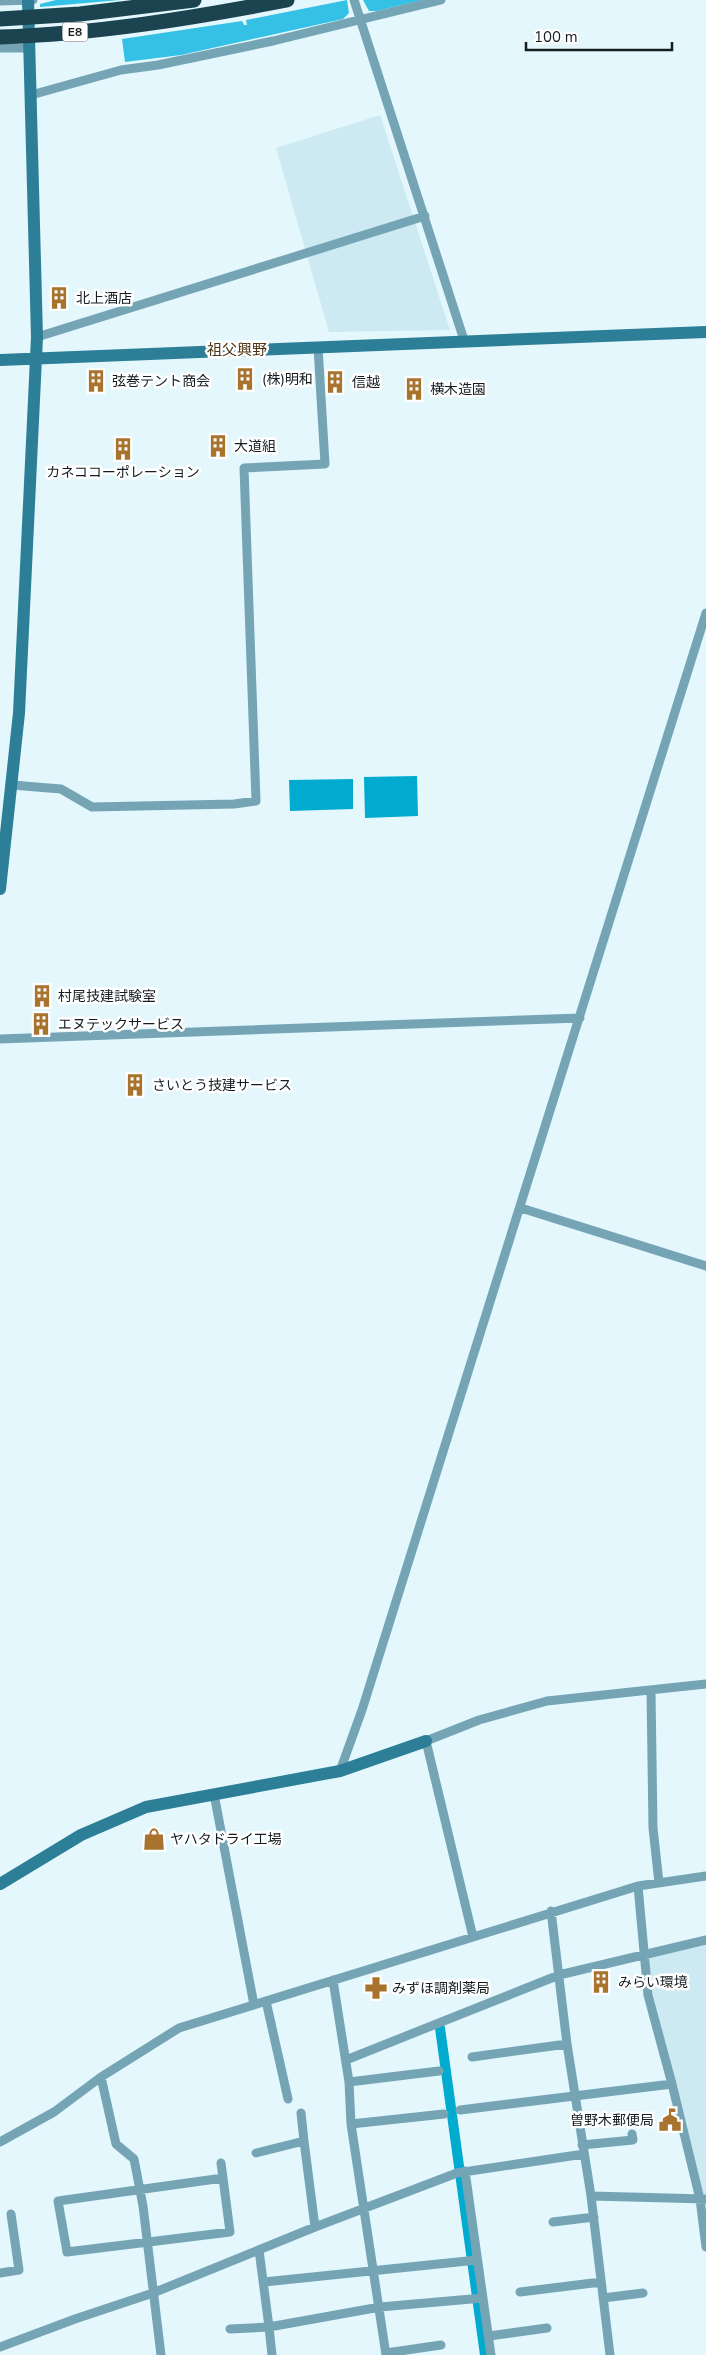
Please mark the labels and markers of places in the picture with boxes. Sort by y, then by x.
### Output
building icon: 北上酒店 [46,285,72,311]
place label: 北上酒店 [76,289,132,308]
building icon: (株)明和 [232,366,258,392]
building icon: 弦巻テント商会 [83,368,109,394]
building icon: 信越 [322,369,348,395]
place label: (株)明和 [262,370,313,389]
place label: 弦巻テント商会 [112,372,210,391]
place label: 信越 [352,373,380,392]
building icon: 横木造園 [401,376,427,402]
place label: 横木造園 [430,380,486,399]
building icon: 大道組 [205,433,231,459]
building icon: カネココーポレーション [110,436,136,462]
place label: 大道組 [234,437,276,456]
place label: カネココーポレーション [46,463,200,482]
building icon: 村尾技建試験室 [29,983,55,1009]
place label: 村尾技建試験室 [58,987,156,1006]
building icon: エヌテックサービス [28,1011,54,1037]
place label: エヌテックサービス [58,1015,184,1034]
building icon: さいとう技建サービス [122,1072,148,1098]
place label: さいとう技建サービス [152,1076,292,1095]
shop icon: ヤハタドライ工場 [141,1826,167,1852]
place label: ヤハタドライ工場 [170,1830,282,1849]
building icon: みらい環境 [588,1969,614,1995]
place label: みらい環境 [618,1973,688,1992]
pharmacy icon: みずほ調剤薬局 [363,1975,389,2001]
place label: みずほ調剤薬局 [392,1979,490,1998]
public building icon: 曽野木郵便局 [657,2107,683,2133]
place label: 曽野木郵便局 [570,2111,654,2130]

